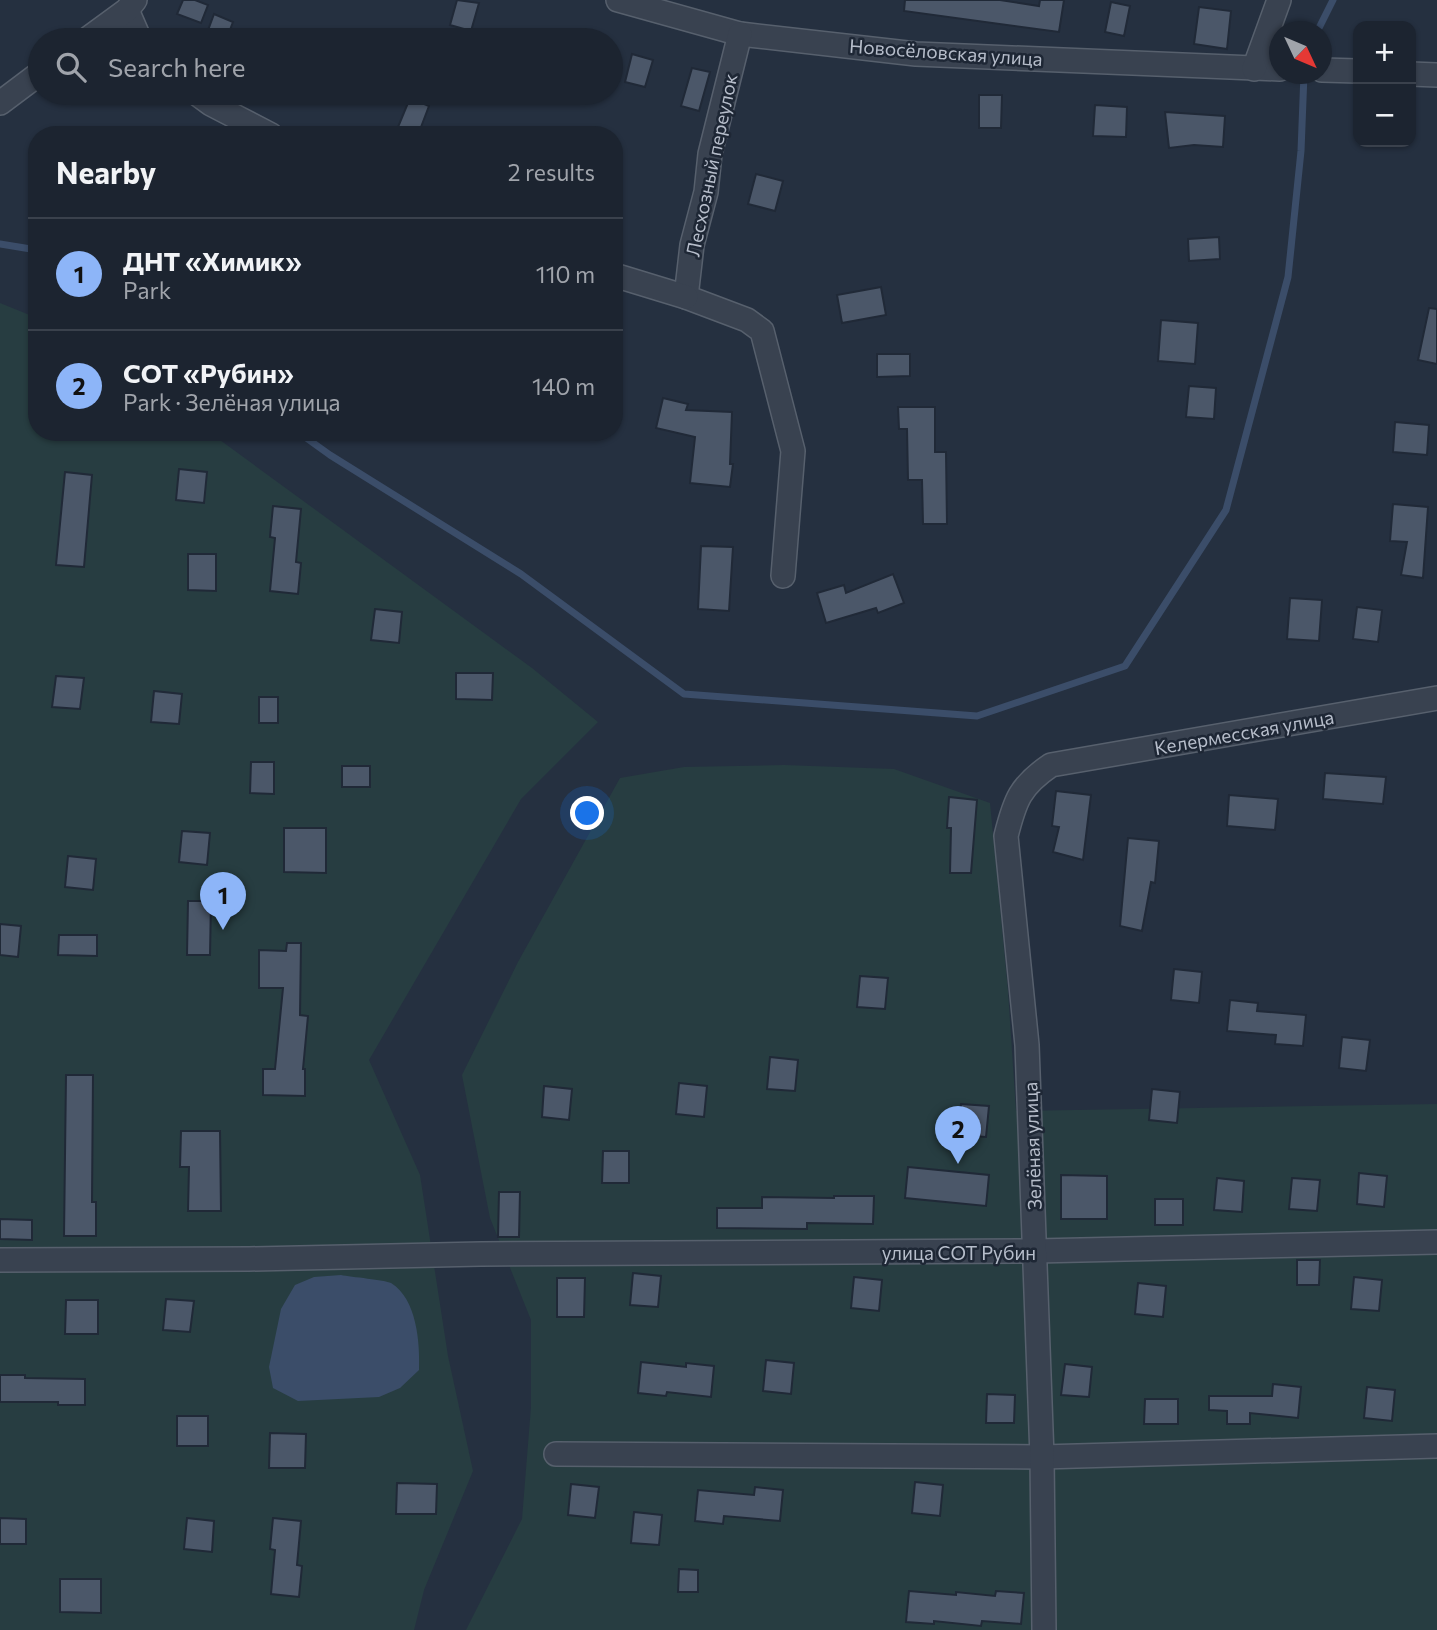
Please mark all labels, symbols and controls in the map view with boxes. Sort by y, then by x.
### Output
north arrow [1269,21,1332,84]
map controls [1353,21,1416,147]
button: + [1353,21,1416,84]
search box [28,28,623,105]
street label: Новосёловская улица [849,34,1043,70]
icon: search [52,48,90,86]
text: Search here [108,51,246,82]
street label: Лесхозный переулок [680,71,742,259]
button: − [1353,84,1416,147]
text: Nearby [56,153,156,190]
text: 2 results [508,158,595,186]
text: ДНТ «Химик» [123,245,302,276]
text: 1 [74,260,84,288]
text: 110 m [536,260,595,288]
text: Park [123,276,171,304]
text: СОТ «Рубин» [123,357,294,388]
text: 2 [72,372,86,400]
text: 140 m [532,372,595,400]
text: Park · Зелёная улица [123,388,341,416]
street label: Келермесская улица [1152,705,1336,759]
your location [570,796,604,830]
pin: 1 [200,872,246,930]
street label: Зелёная улица [1018,1082,1046,1210]
pin: 2 [935,1106,981,1164]
street label: улица СОТ Рубин [882,1241,1036,1264]

